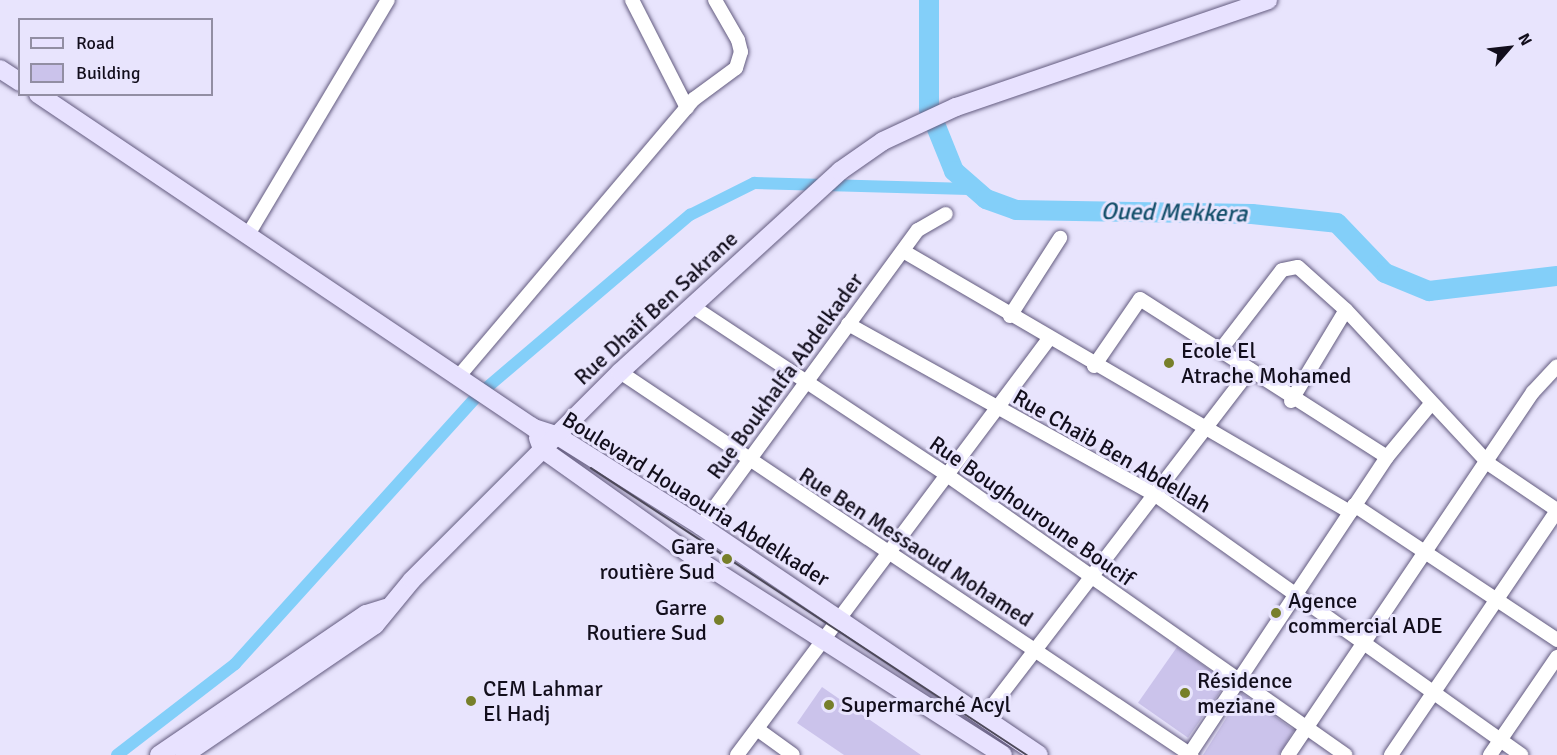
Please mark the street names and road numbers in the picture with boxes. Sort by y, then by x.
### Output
street label: Rue Dhaif Ben Sakrane [569,225,743,391]
street label: Rue Boukhalfa Abdelkader [701,268,869,484]
street label: Rue Chaib Ben Abdellah [1008,384,1216,518]
street label: Boulevard Houaouria Abdelkader [558,406,834,592]
street label: Rue Boughouroune Boucif [925,430,1139,592]
street label: Rue Ben Messaoud Mohamed [794,461,1038,633]

